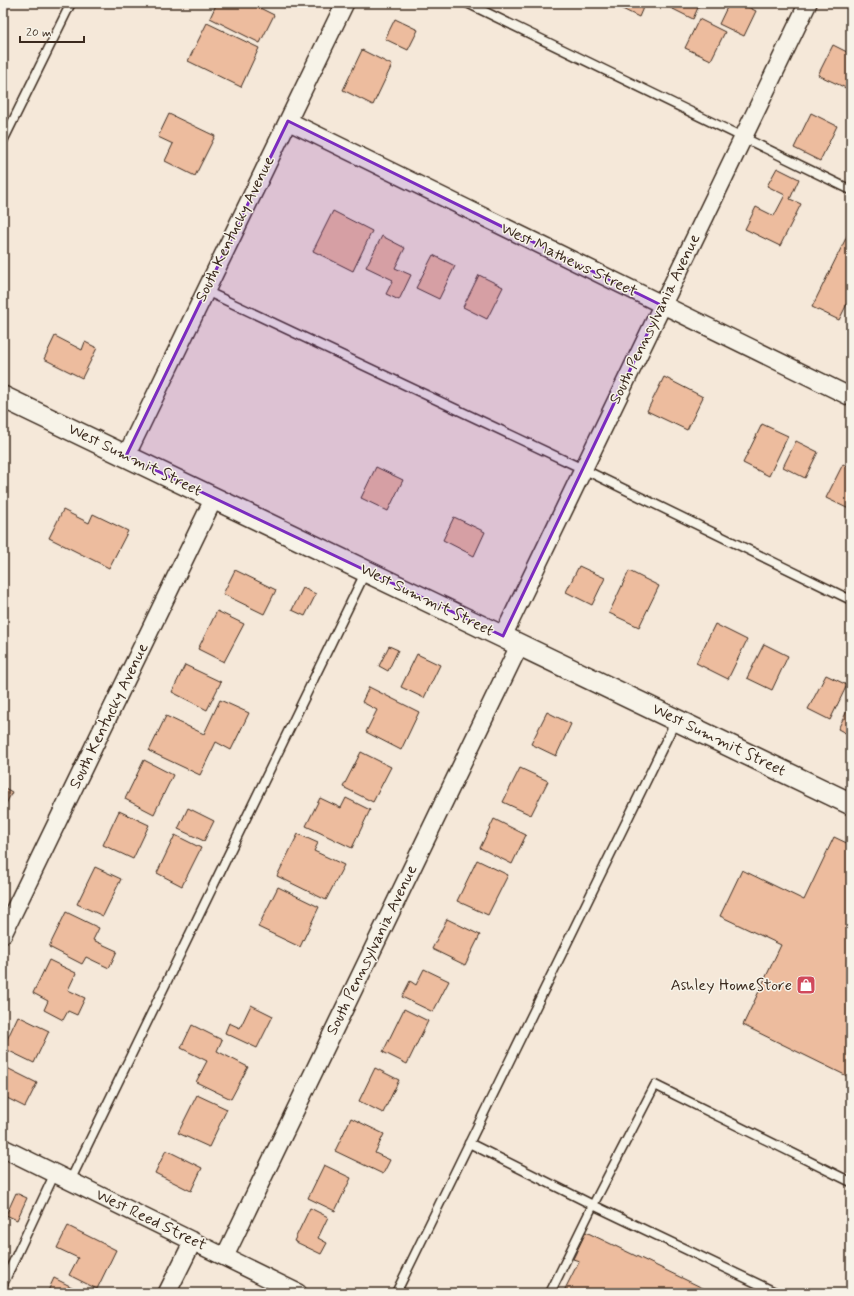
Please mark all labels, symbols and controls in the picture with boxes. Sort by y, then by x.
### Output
scale bar [20,18,84,44]
text: 20 m [26,25,52,41]
street label: South Kentucky Avenue [191,152,280,305]
street label: West Mathews Street [497,218,641,302]
street label: South Pennsylvania Avenue [605,230,705,408]
street label: West Summit Street [65,419,205,501]
street label: West Summit Street [357,559,497,641]
street label: South Kentucky Avenue [65,639,154,792]
street label: West Summit Street [649,699,789,781]
street label: South Pennsylvania Avenue [322,861,422,1039]
shop icon: Ashley HomeStore [795,974,817,996]
place label: Ashley HomeStore [671,975,792,996]
street label: West Reed Street [92,1184,210,1256]

